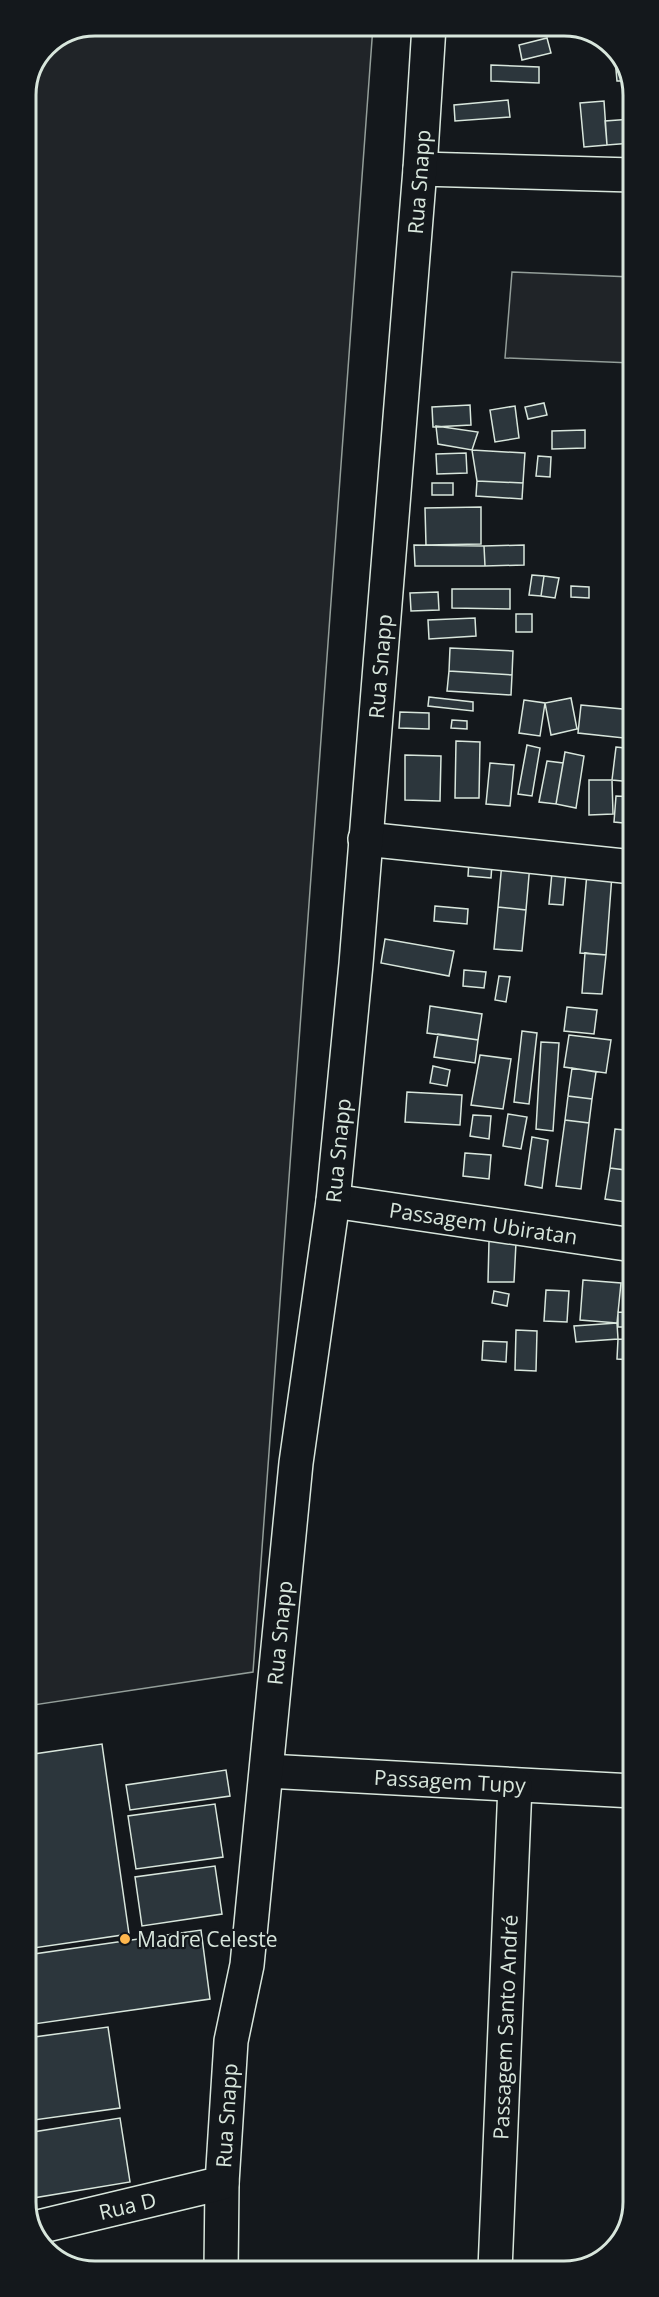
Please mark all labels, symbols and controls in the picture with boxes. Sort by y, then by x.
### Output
street label: Rua Snapp [401,129,436,235]
street label: Rua Snapp [362,613,398,720]
street label: Rua Snapp [319,1097,357,1204]
street label: Passagem Ubiratan [387,1195,579,1251]
street label: Rua Snapp [260,1579,298,1686]
street label: Passagem Tupy [373,1763,527,1799]
street label: Passagem Santo André [486,1914,524,2140]
place label: Madre Celeste [137,1925,278,1953]
marker: Madre Celeste [118,1932,132,1946]
street label: Rua Snapp [209,2062,244,2169]
street label: Rua D [96,2185,159,2226]

